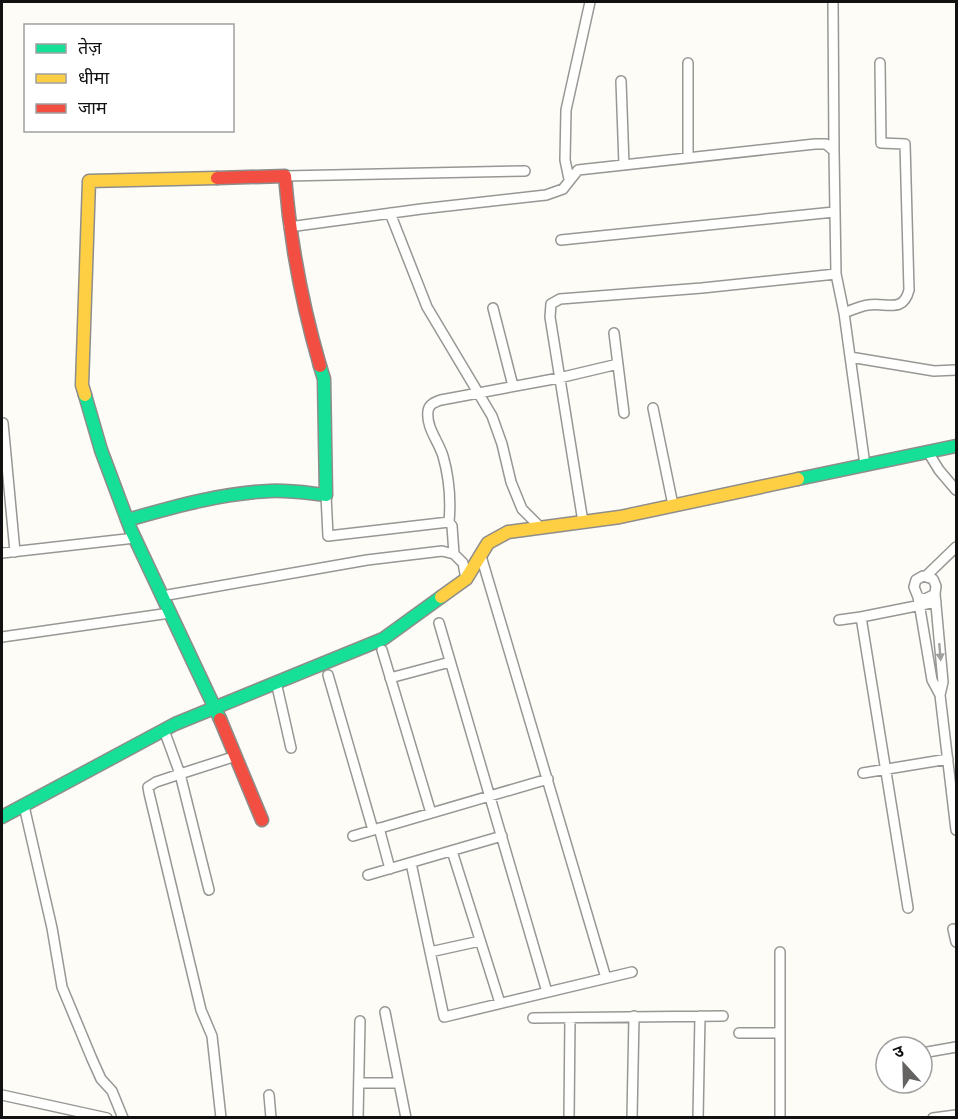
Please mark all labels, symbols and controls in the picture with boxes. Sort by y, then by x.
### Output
legend [24,24,234,132]
text: तेज़ [78,36,102,59]
text: धीमा [78,66,109,89]
text: जाम [78,96,108,119]
one-way arrow [935,642,945,661]
north arrow [874,1035,934,1095]
text: उ [890,1040,907,1062]

